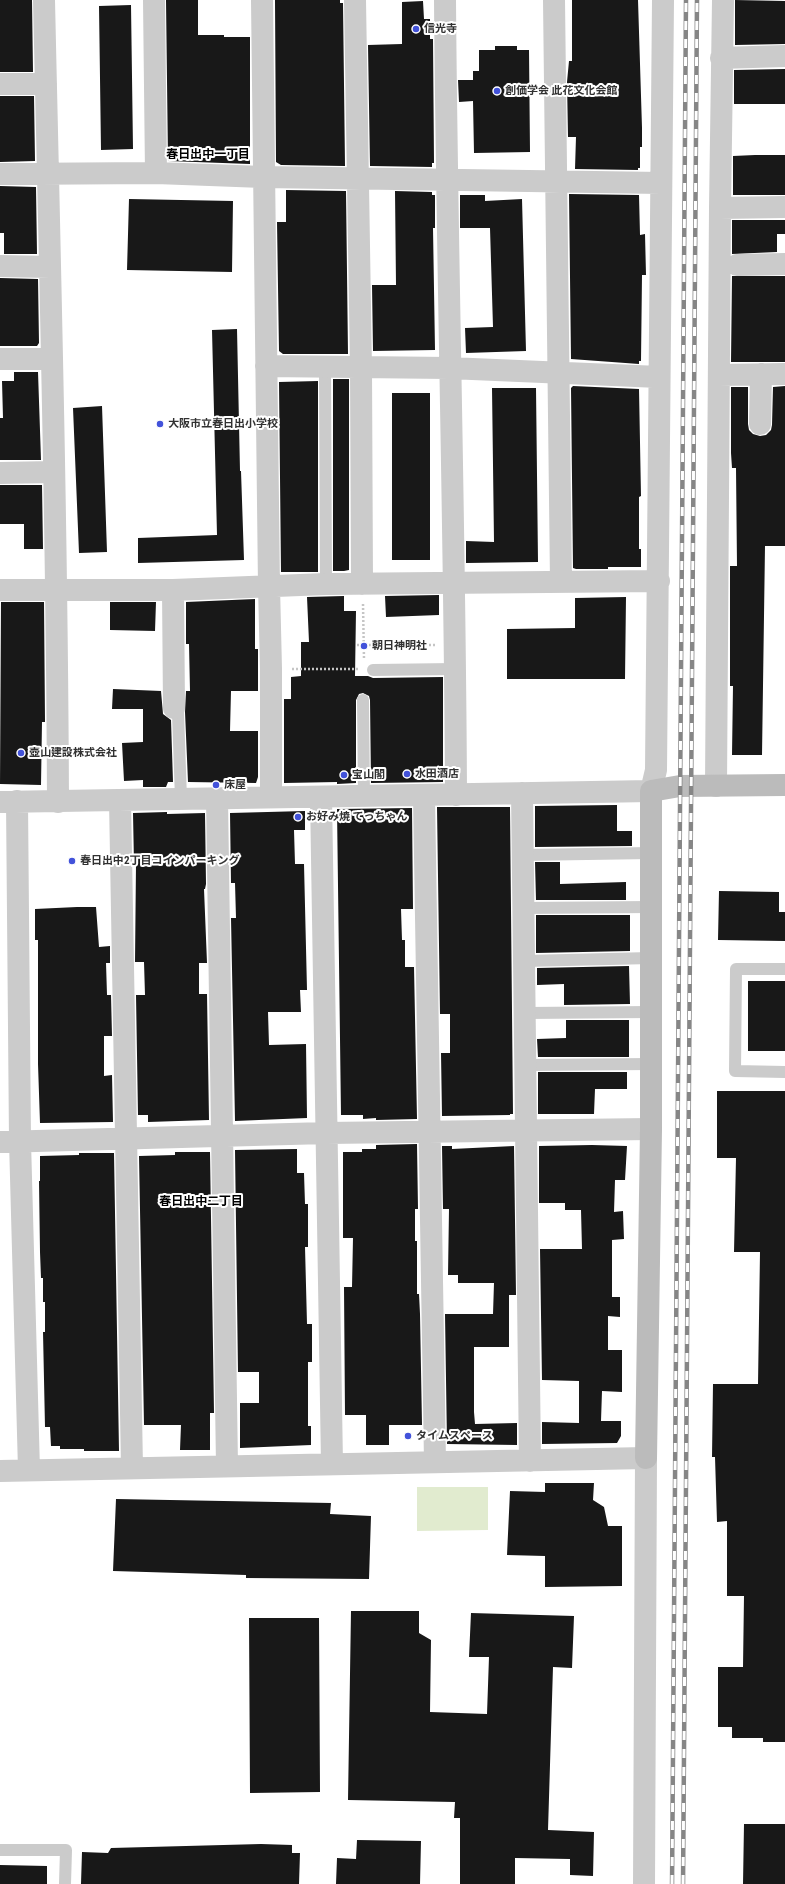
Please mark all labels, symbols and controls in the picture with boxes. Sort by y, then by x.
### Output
place label: 信光寺 [424,22,457,36]
marker: 信光寺 [411,24,421,34]
place label: 創価学会 此花文化会館 [505,84,618,98]
marker: 創価学会 此花文化会館 [492,86,502,96]
district label: 春日出中一丁目 [166,148,250,162]
place label: 大阪市立春日出小学校 [168,417,278,431]
marker: 大阪市立春日出小学校 [155,419,165,429]
place label: 朝日神明社 [372,639,427,653]
marker: 朝日神明社 [359,641,369,651]
place label: 壺山建設株式会社 [29,746,117,760]
marker: 壺山建設株式会社 [16,748,26,758]
place label: 水田酒店 [415,767,459,781]
place label: 宝山閣 [352,768,385,782]
marker: 水田酒店 [402,769,412,779]
marker: 宝山閣 [339,770,349,780]
place label: 床屋 [224,778,246,792]
marker: 床屋 [211,780,221,790]
place label: お好み焼 てっちゃん [306,810,408,824]
marker: お好み焼 てっちゃん [293,812,303,822]
place label: 春日出中2丁目コインパーキング [80,854,240,868]
marker: 春日出中2丁目コインパーキング [67,856,77,866]
district label: 春日出中二丁目 [159,1195,243,1209]
place label: タイムスペース [416,1429,493,1443]
marker: タイムスペース [403,1431,413,1441]

